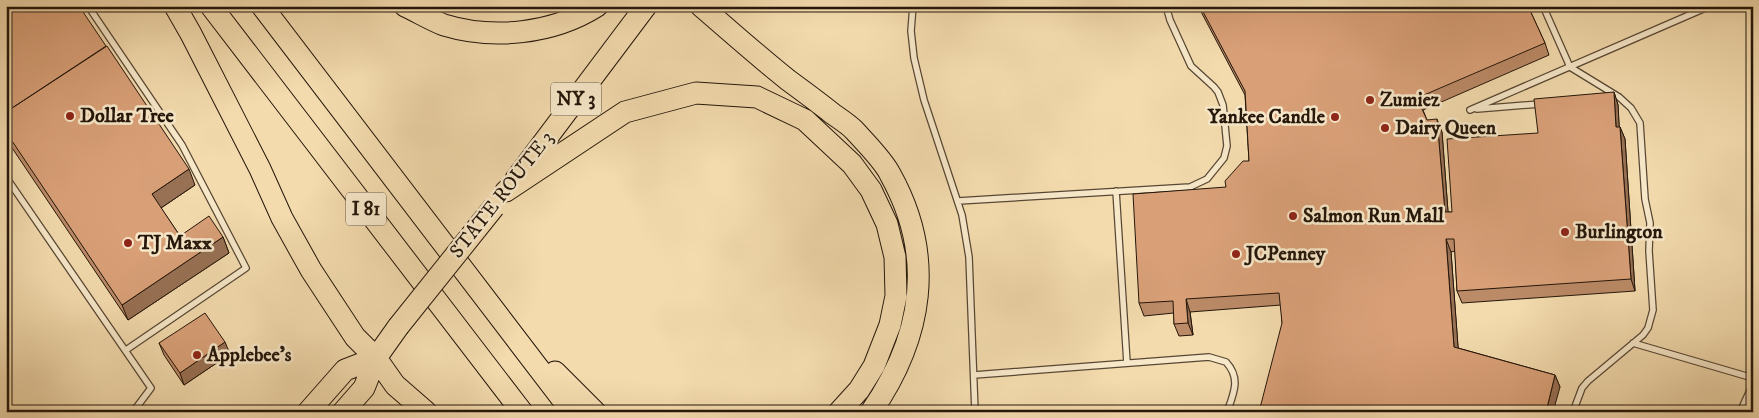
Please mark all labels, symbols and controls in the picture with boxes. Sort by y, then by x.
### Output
road number: NY 3 [551,82,601,116]
place label: Zumiez [1380,88,1440,113]
marker: Zumiez [1364,94,1376,106]
place label: Dollar Tree [80,104,175,129]
place label: Yankee Candle [1207,105,1326,130]
marker: Dollar Tree [64,110,76,122]
marker: Yankee Candle [1329,111,1341,123]
place label: Dairy Queen [1395,116,1497,141]
marker: Dairy Queen [1379,122,1391,134]
street label: STATE ROUTE 3 [445,126,559,264]
road number: I 81 [346,192,386,225]
place label: Salmon Run Mall [1303,204,1445,229]
marker: Salmon Run Mall [1287,210,1299,222]
place label: Burlington [1575,220,1663,245]
marker: Burlington [1559,226,1571,238]
place label: TJ Maxx [137,231,212,256]
marker: TJ Maxx [122,237,134,249]
place label: JCPenney [1244,242,1326,267]
marker: JCPenney [1230,248,1242,260]
place label: Applebee's [206,343,292,368]
marker: Applebee's [191,349,203,361]

